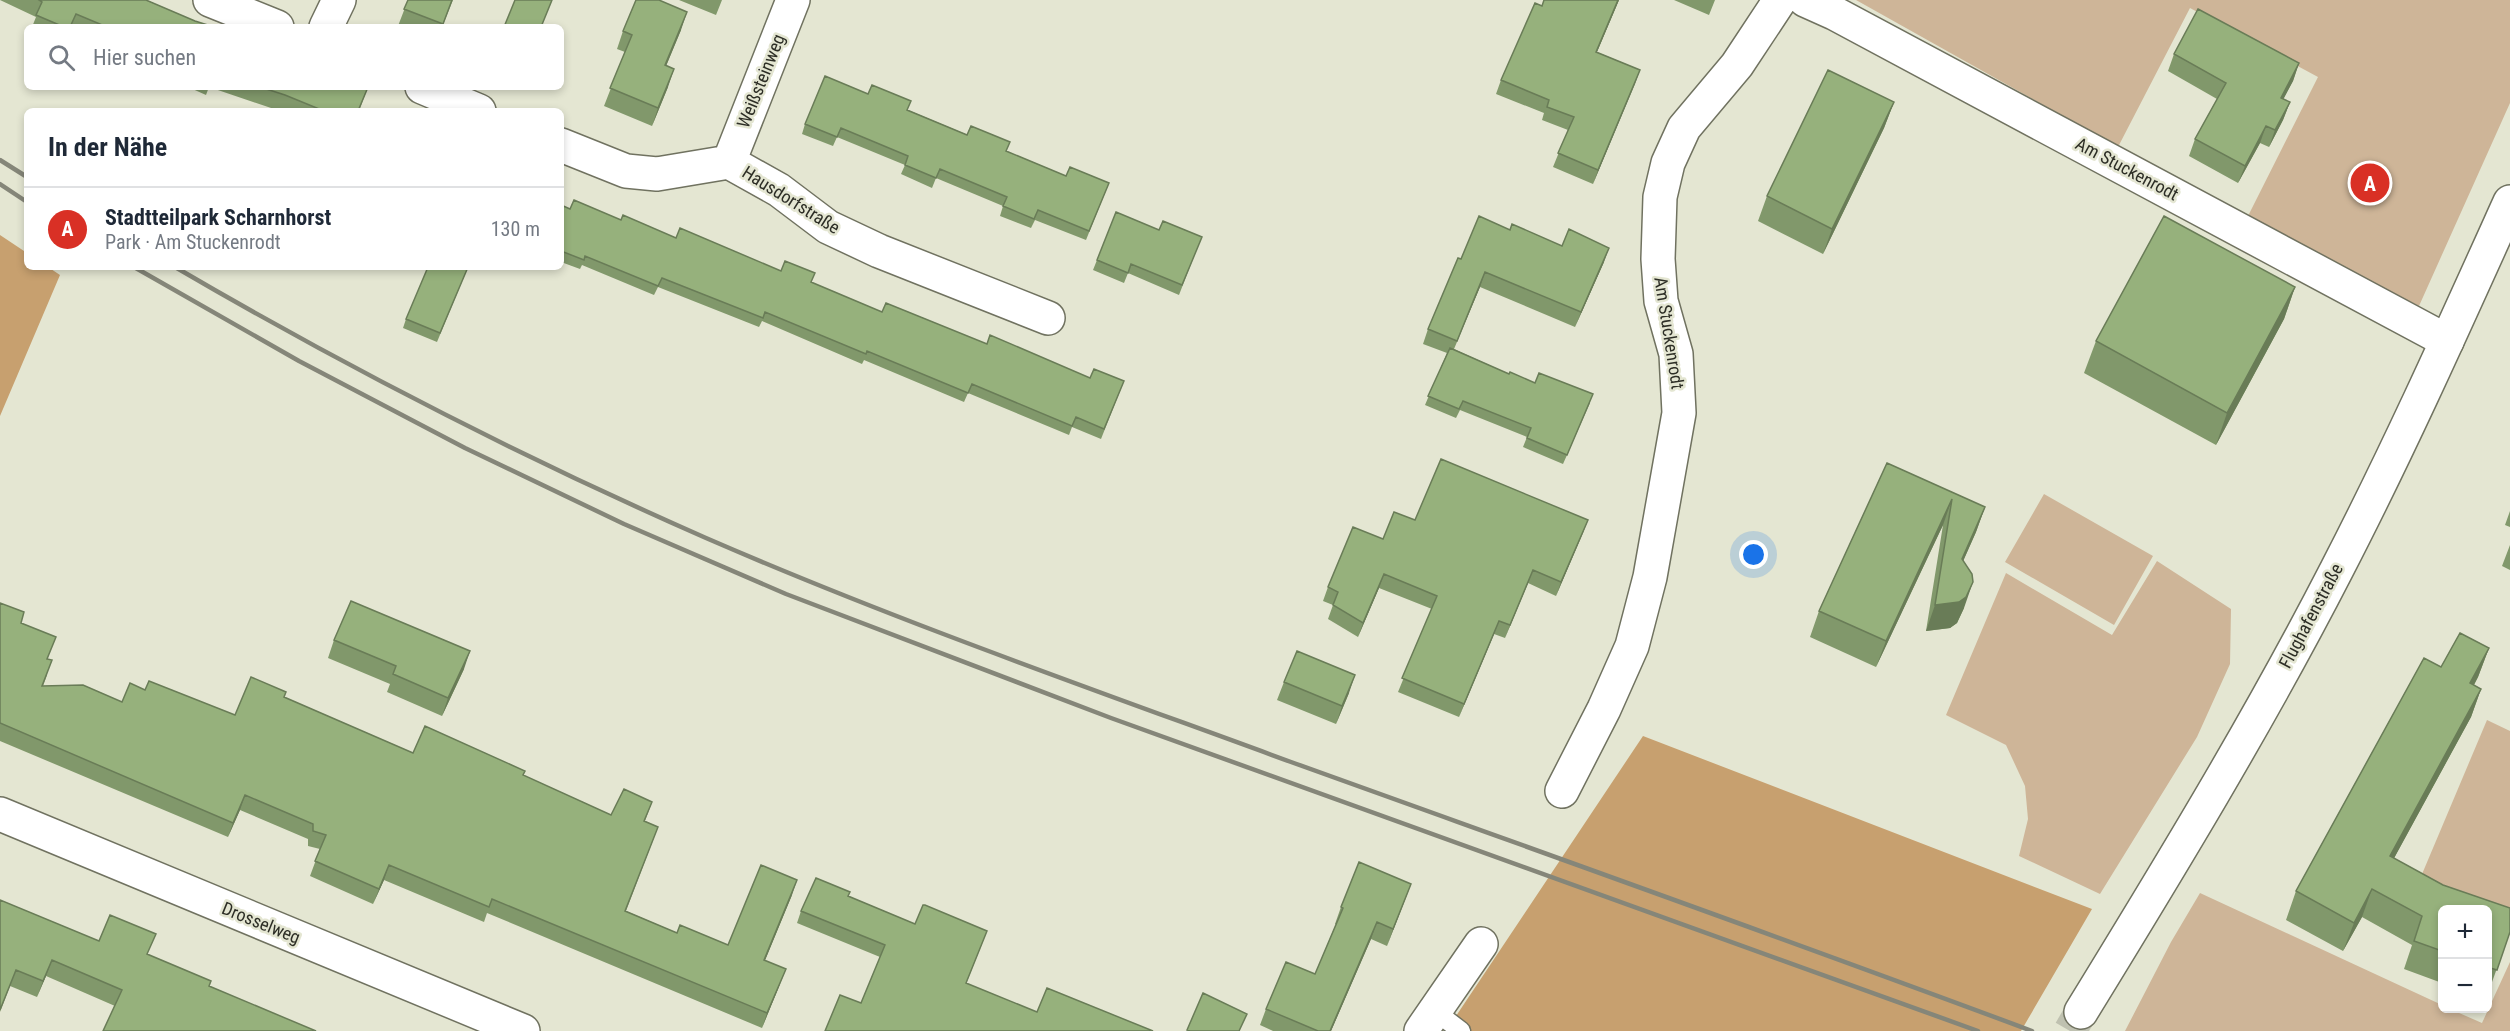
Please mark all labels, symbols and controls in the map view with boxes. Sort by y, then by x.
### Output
search box [24,24,564,90]
street label: Weißsteinweg [732,31,789,131]
icon: search [45,41,78,74]
text: Hier suchen [93,45,196,70]
text: In der Nähe [48,132,167,162]
street label: Am Stuckenrodt [2072,133,2182,204]
pin: A [2350,160,2390,206]
street label: Hausdorfstraße [739,161,844,238]
text: Stadtteilpark Scharnhorst [105,205,331,230]
text: A [62,217,73,241]
text: 130 m [491,217,540,241]
text: Park · Am Stuckenrodt [105,230,281,254]
street label: Am Stuckenrodt [1650,275,1689,391]
your location [1739,540,1768,569]
street label: Flughafenstraße [2274,560,2347,672]
street label: Drosselweg [219,897,303,948]
map controls [2438,905,2492,1013]
button: + [2438,905,2492,959]
button: − [2438,959,2492,1013]

